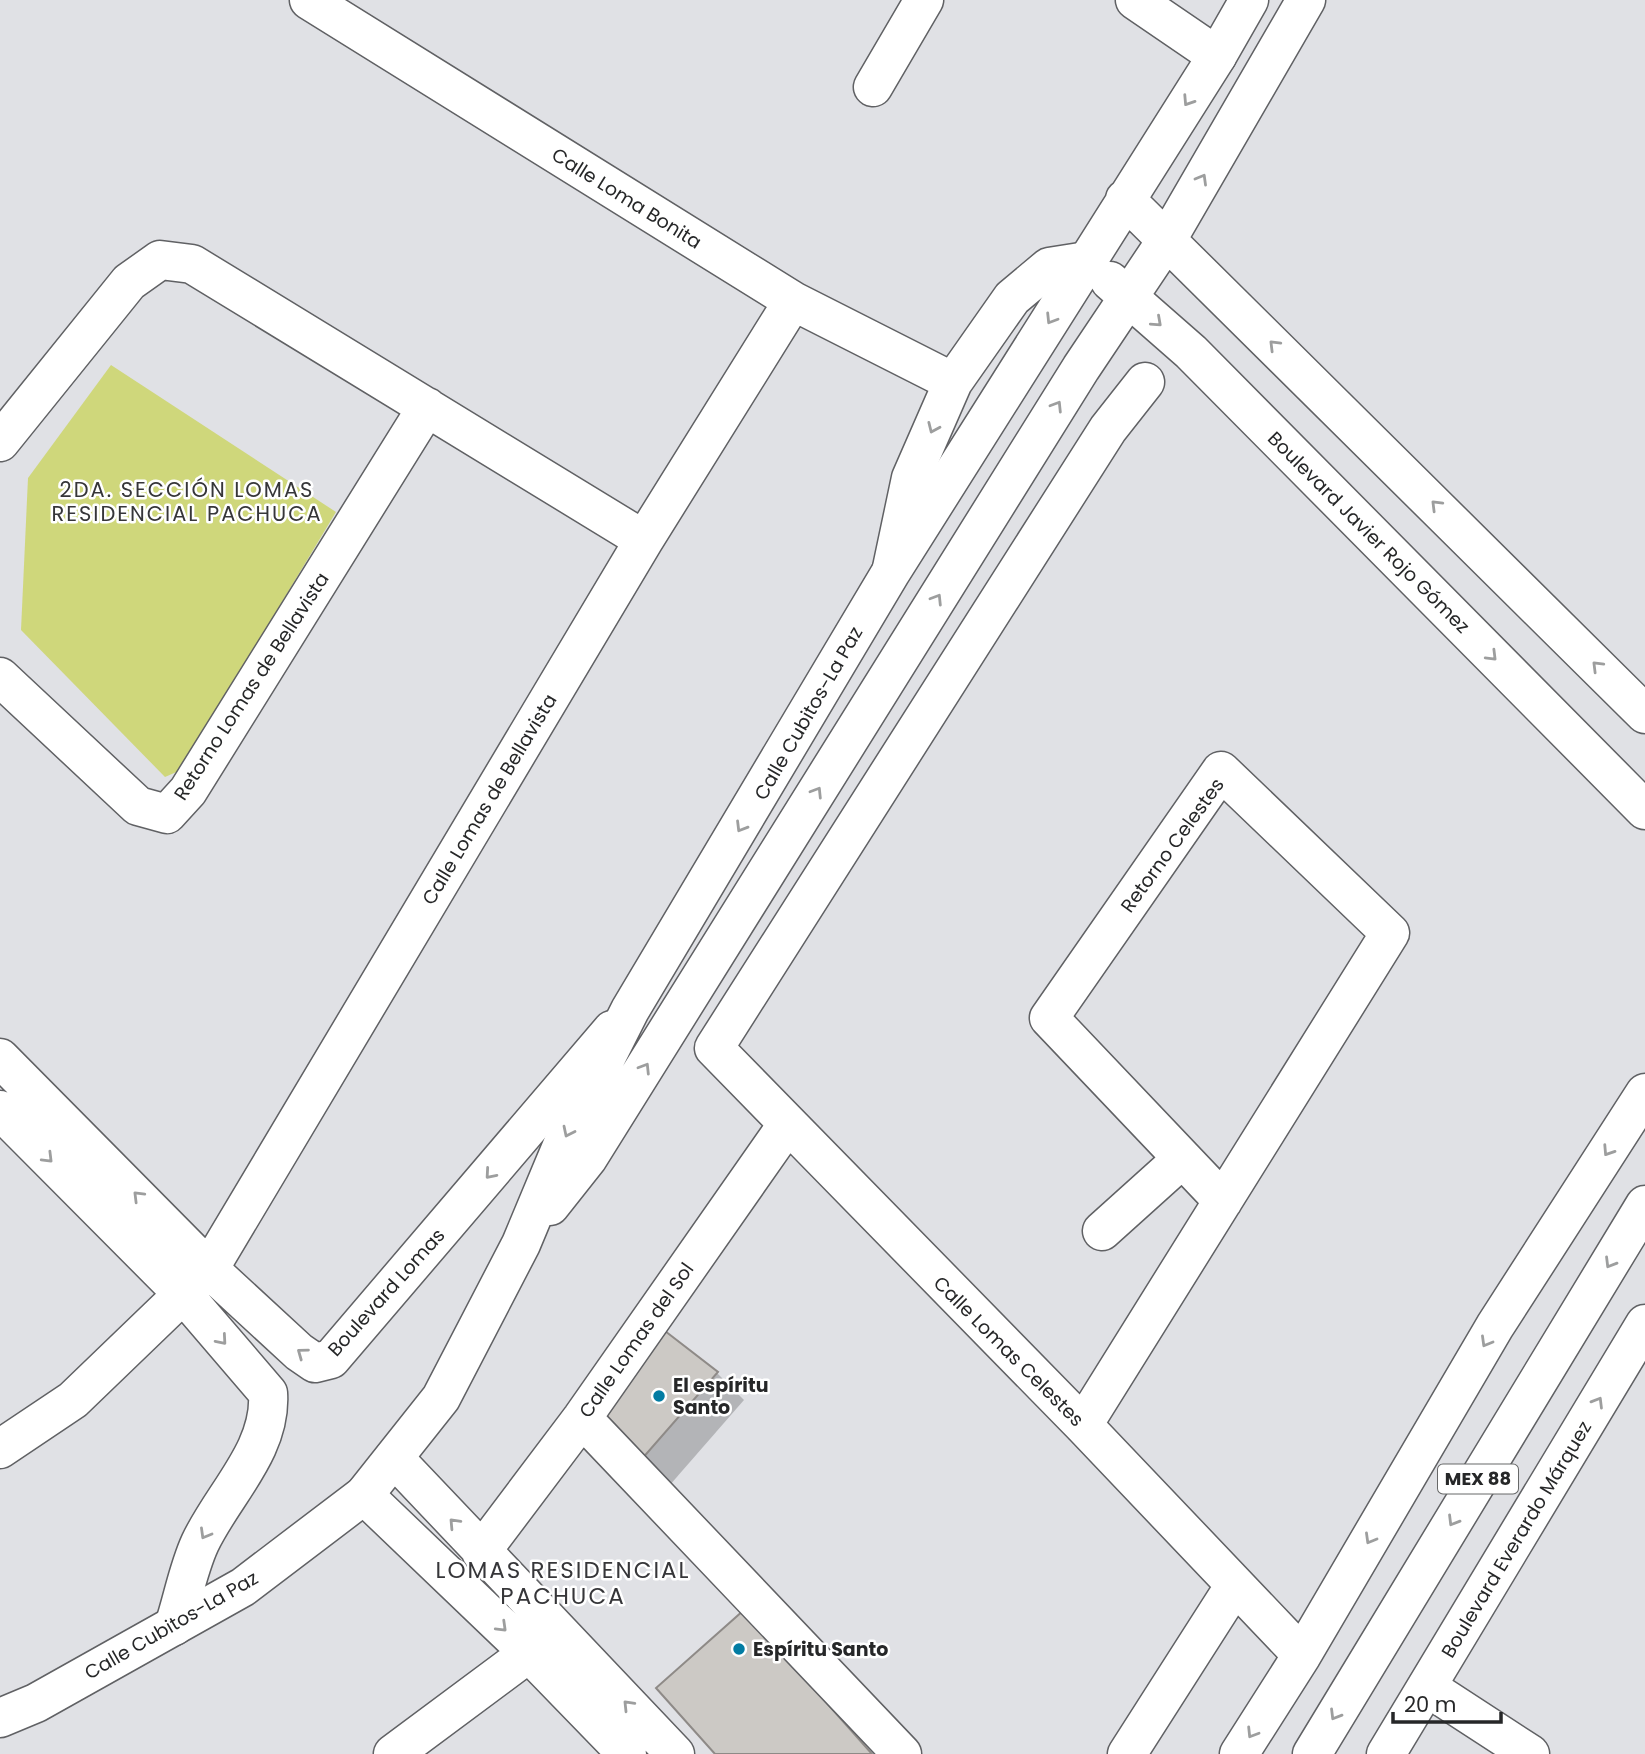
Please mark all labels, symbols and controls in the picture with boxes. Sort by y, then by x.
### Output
one-way arrow [1184,93,1197,106]
street label: Calle Loma Bonita [547,141,707,255]
one-way arrow [1194,174,1207,187]
one-way arrow [1046,312,1059,325]
one-way arrow [1149,314,1162,326]
one-way arrow [1270,340,1283,353]
one-way arrow [1049,400,1062,413]
one-way arrow [927,421,941,433]
street label: Boulevard Javier Rojo Gómez [1262,425,1476,639]
district label: 2DA. SECCIÓN LOMAS RESIDENCIAL PACHUCA [51,475,323,528]
one-way arrow [1431,501,1444,514]
street label: Retorno Lomas de Bellavista [167,567,335,806]
one-way arrow [929,593,942,606]
street label: Calle Cubitos-La Paz [748,622,869,805]
one-way arrow [1483,647,1496,660]
one-way arrow [1592,661,1605,674]
street label: Calle Lomas de Bellavista [416,689,563,910]
street label: Retorno Celestes [1114,773,1230,918]
one-way arrow [809,786,822,799]
one-way arrow [736,820,749,833]
one-way arrow [636,1063,649,1076]
one-way arrow [563,1125,577,1137]
one-way arrow [1603,1143,1616,1156]
one-way arrow [40,1150,53,1163]
one-way arrow [486,1165,498,1178]
one-way arrow [133,1192,146,1205]
street label: Boulevard Lomas [322,1222,451,1362]
one-way arrow [1605,1256,1618,1269]
street label: Calle Lomas del Sol [573,1257,700,1423]
street label: Calle Lomas Celestes [927,1270,1090,1433]
one-way arrow [214,1332,226,1345]
one-way arrow [1481,1335,1494,1348]
one-way arrow [297,1349,310,1362]
place label: El espíritu Santo [673,1372,768,1421]
marker: El espíritu Santo [651,1388,667,1404]
one-way arrow [1590,1396,1603,1409]
street label: Boulevard Everardo Márquez [1435,1416,1598,1663]
road number: MEX 88 [1438,1464,1518,1494]
one-way arrow [1449,1513,1462,1526]
one-way arrow [449,1518,462,1531]
one-way arrow [200,1527,213,1540]
one-way arrow [1366,1531,1379,1544]
district label: LOMAS RESIDENCIAL PACHUCA [436,1554,690,1612]
street label: Calle Cubitos-La Paz [80,1565,263,1686]
one-way arrow [494,1618,507,1631]
place label: Espíritu Santo [753,1636,888,1663]
marker: Espíritu Santo [731,1641,747,1657]
scale bar [1393,1680,1502,1724]
text: 20 m [1404,1690,1457,1719]
one-way arrow [623,1700,636,1713]
one-way arrow [1331,1708,1344,1721]
one-way arrow [1248,1725,1261,1738]

